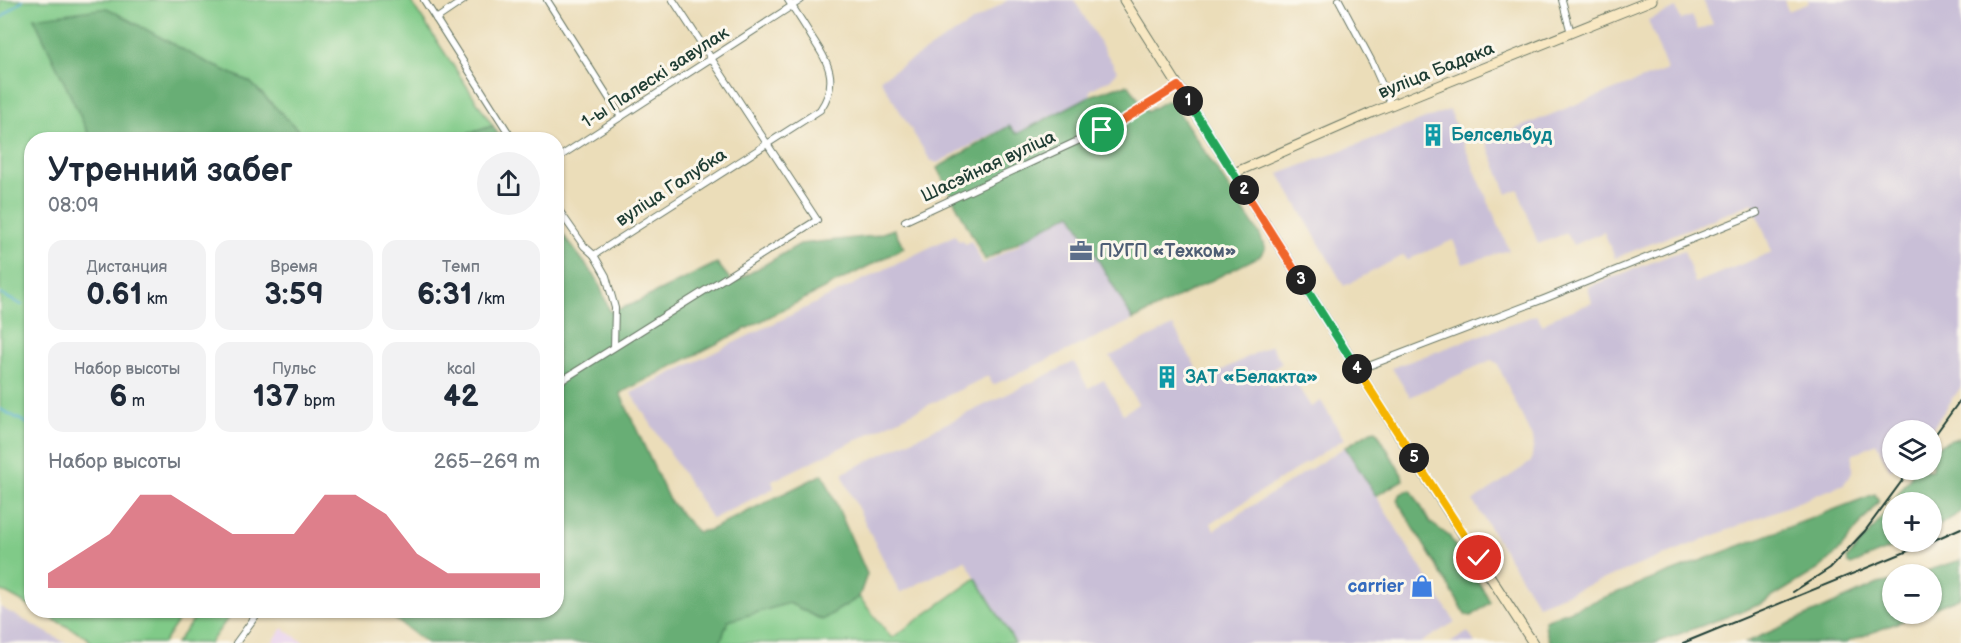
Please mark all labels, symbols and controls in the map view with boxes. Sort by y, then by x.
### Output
street label: 1-ы Палескі завулак [578,22,733,133]
street label: вуліца Бадака [1375,38,1498,103]
pin: 1 [1173,86,1203,116]
text: 1 [1185,91,1191,110]
pin [1076,104,1127,155]
icon: arrive [1085,113,1118,146]
building icon: Белсельбуд [1420,122,1446,148]
place label: Белсельбуд [1451,125,1552,146]
street label: Шасэйная вуліца [918,126,1059,207]
street label: вуліца Галубка [612,144,731,231]
text: Утренний забег [48,151,293,191]
button: share [477,152,540,215]
pin: 2 [1229,175,1259,205]
text: 2 [1239,180,1249,199]
text: 08:09 [48,194,99,218]
office icon: ПУГП «Техком» [1068,238,1094,264]
place label: ПУГП «Техком» [1099,241,1237,262]
text: Дистанция [87,258,167,277]
text: Время [270,258,318,277]
text: Темп [442,258,480,277]
pin: 3 [1286,265,1316,295]
text: 3 [1296,270,1306,289]
text: 0.61 [86,277,142,313]
text: 3:59 [264,277,324,313]
text: 6:31 [417,277,472,313]
text: km [142,290,168,309]
text: /km [472,290,505,309]
pin: 4 [1342,354,1372,384]
text: 4 [1352,359,1362,378]
text: Набор высоты [74,360,180,379]
text: Пульс [272,360,316,379]
text: kcal [447,360,475,379]
building icon: ЗАТ «Белакта» [1154,364,1180,390]
place label: ЗАТ «Белакта» [1185,367,1318,388]
text: 6 [109,379,127,415]
text: 137 [253,379,299,415]
text: 42 [443,379,479,415]
text: m [127,392,145,411]
text: bpm [299,392,335,411]
map controls [1882,420,1942,624]
button: layers [1882,420,1942,480]
pin: 5 [1399,443,1429,473]
text: 5 [1409,448,1419,467]
text: Набор высоты [48,450,181,474]
text: 265–269 m [434,450,540,474]
button: + [1882,492,1942,552]
pin [1453,532,1504,583]
icon: check [1462,541,1495,574]
button: − [1882,564,1942,624]
shop icon: carrier [1409,573,1435,599]
place label: carrier [1348,576,1405,597]

